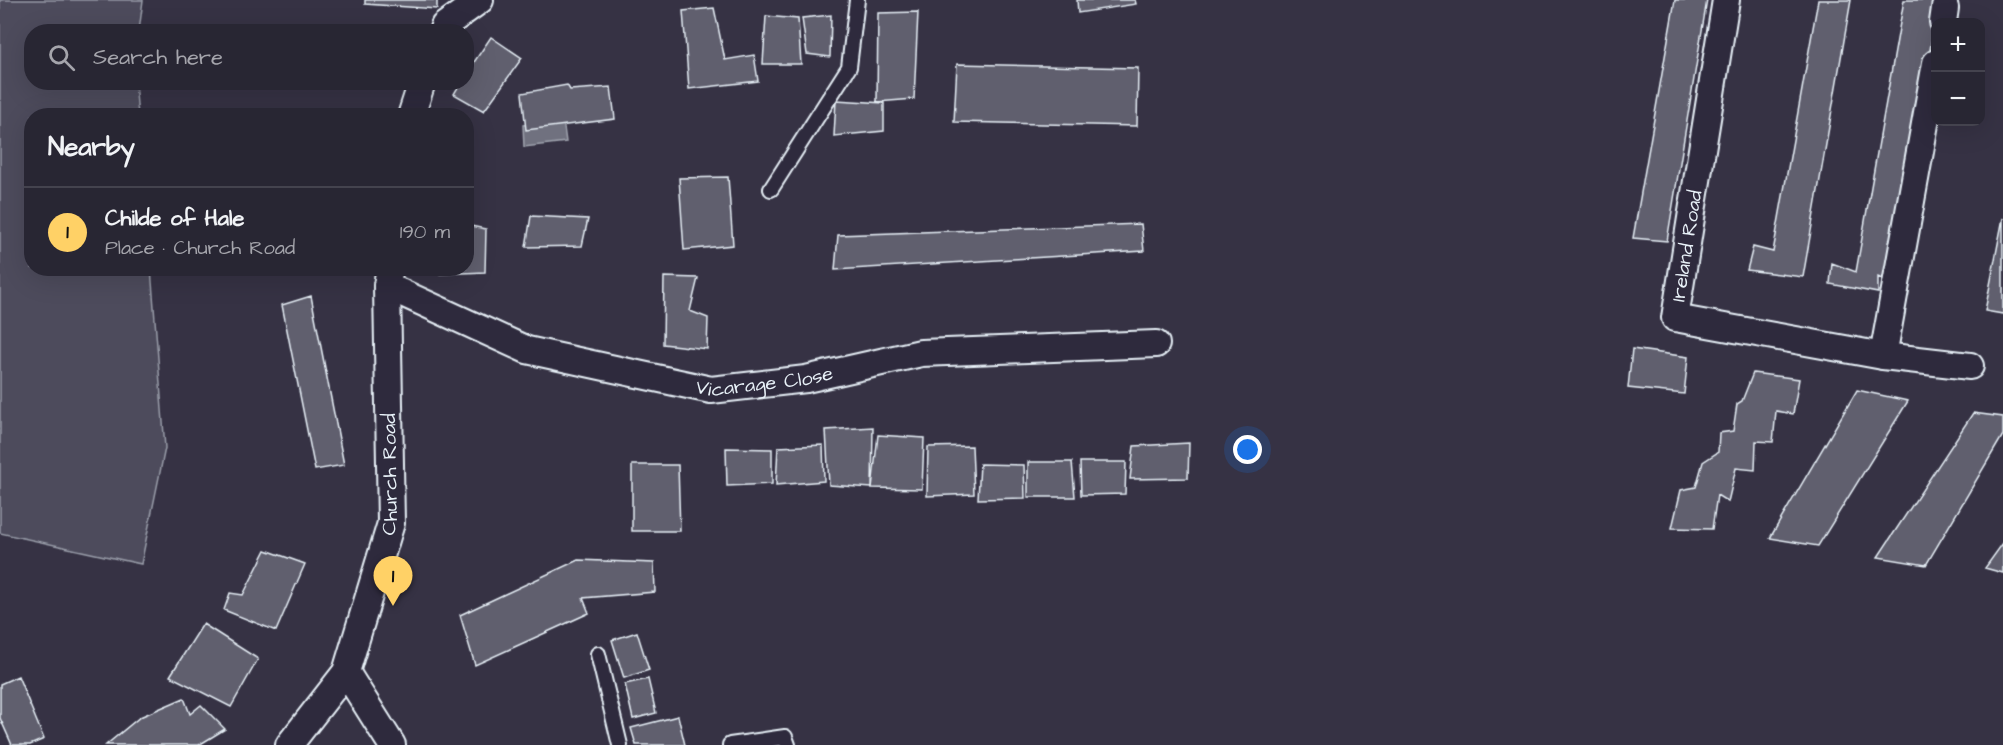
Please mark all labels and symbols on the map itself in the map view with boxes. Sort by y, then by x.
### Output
street label: Ireland Road [1664,188,1710,304]
street label: Vicarage Close [693,359,836,404]
street label: Church Road [374,413,405,539]
your location [1233,435,1262,464]
pin: 1 [374,556,412,606]

